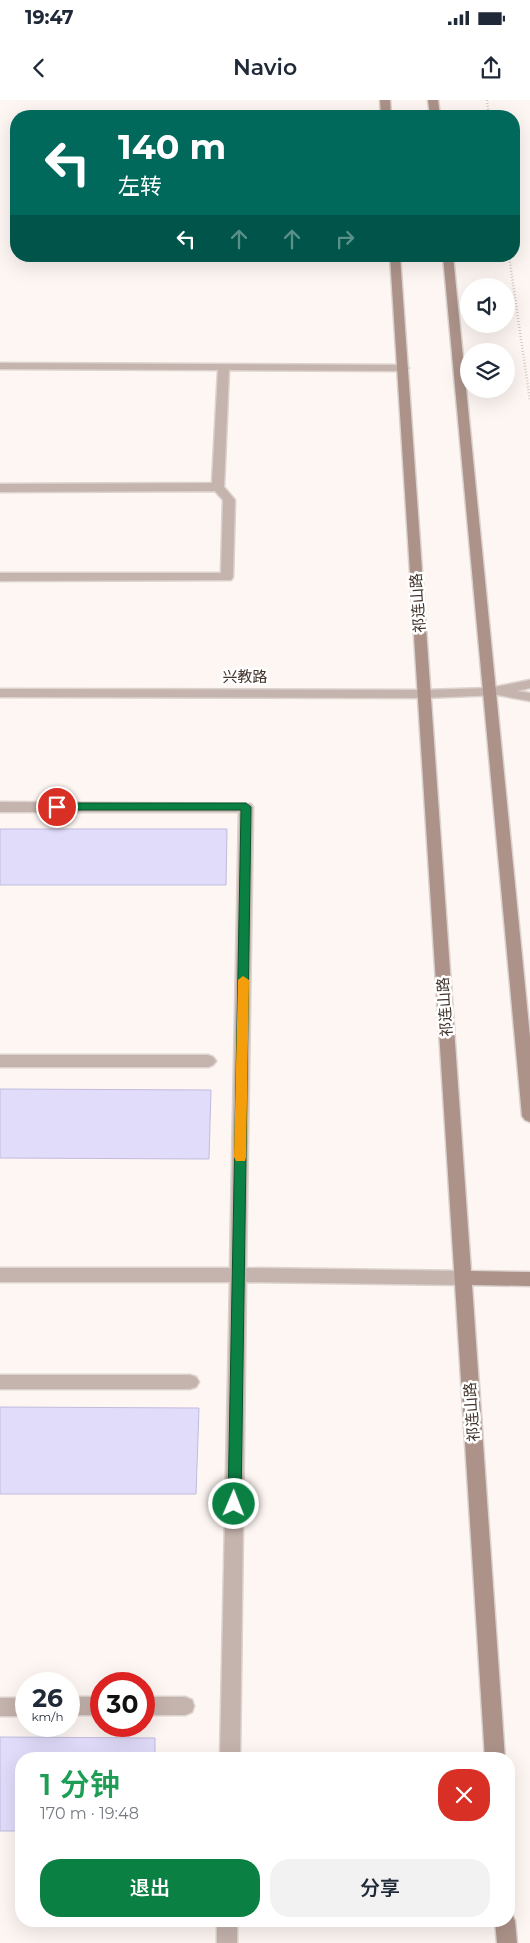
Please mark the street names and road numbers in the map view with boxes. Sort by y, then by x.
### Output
street label: 祁连山路 [406,572,429,634]
street label: 兴教路 [222,667,268,686]
street label: 祁连山路 [433,976,456,1038]
street label: 祁连山路 [460,1381,483,1443]

